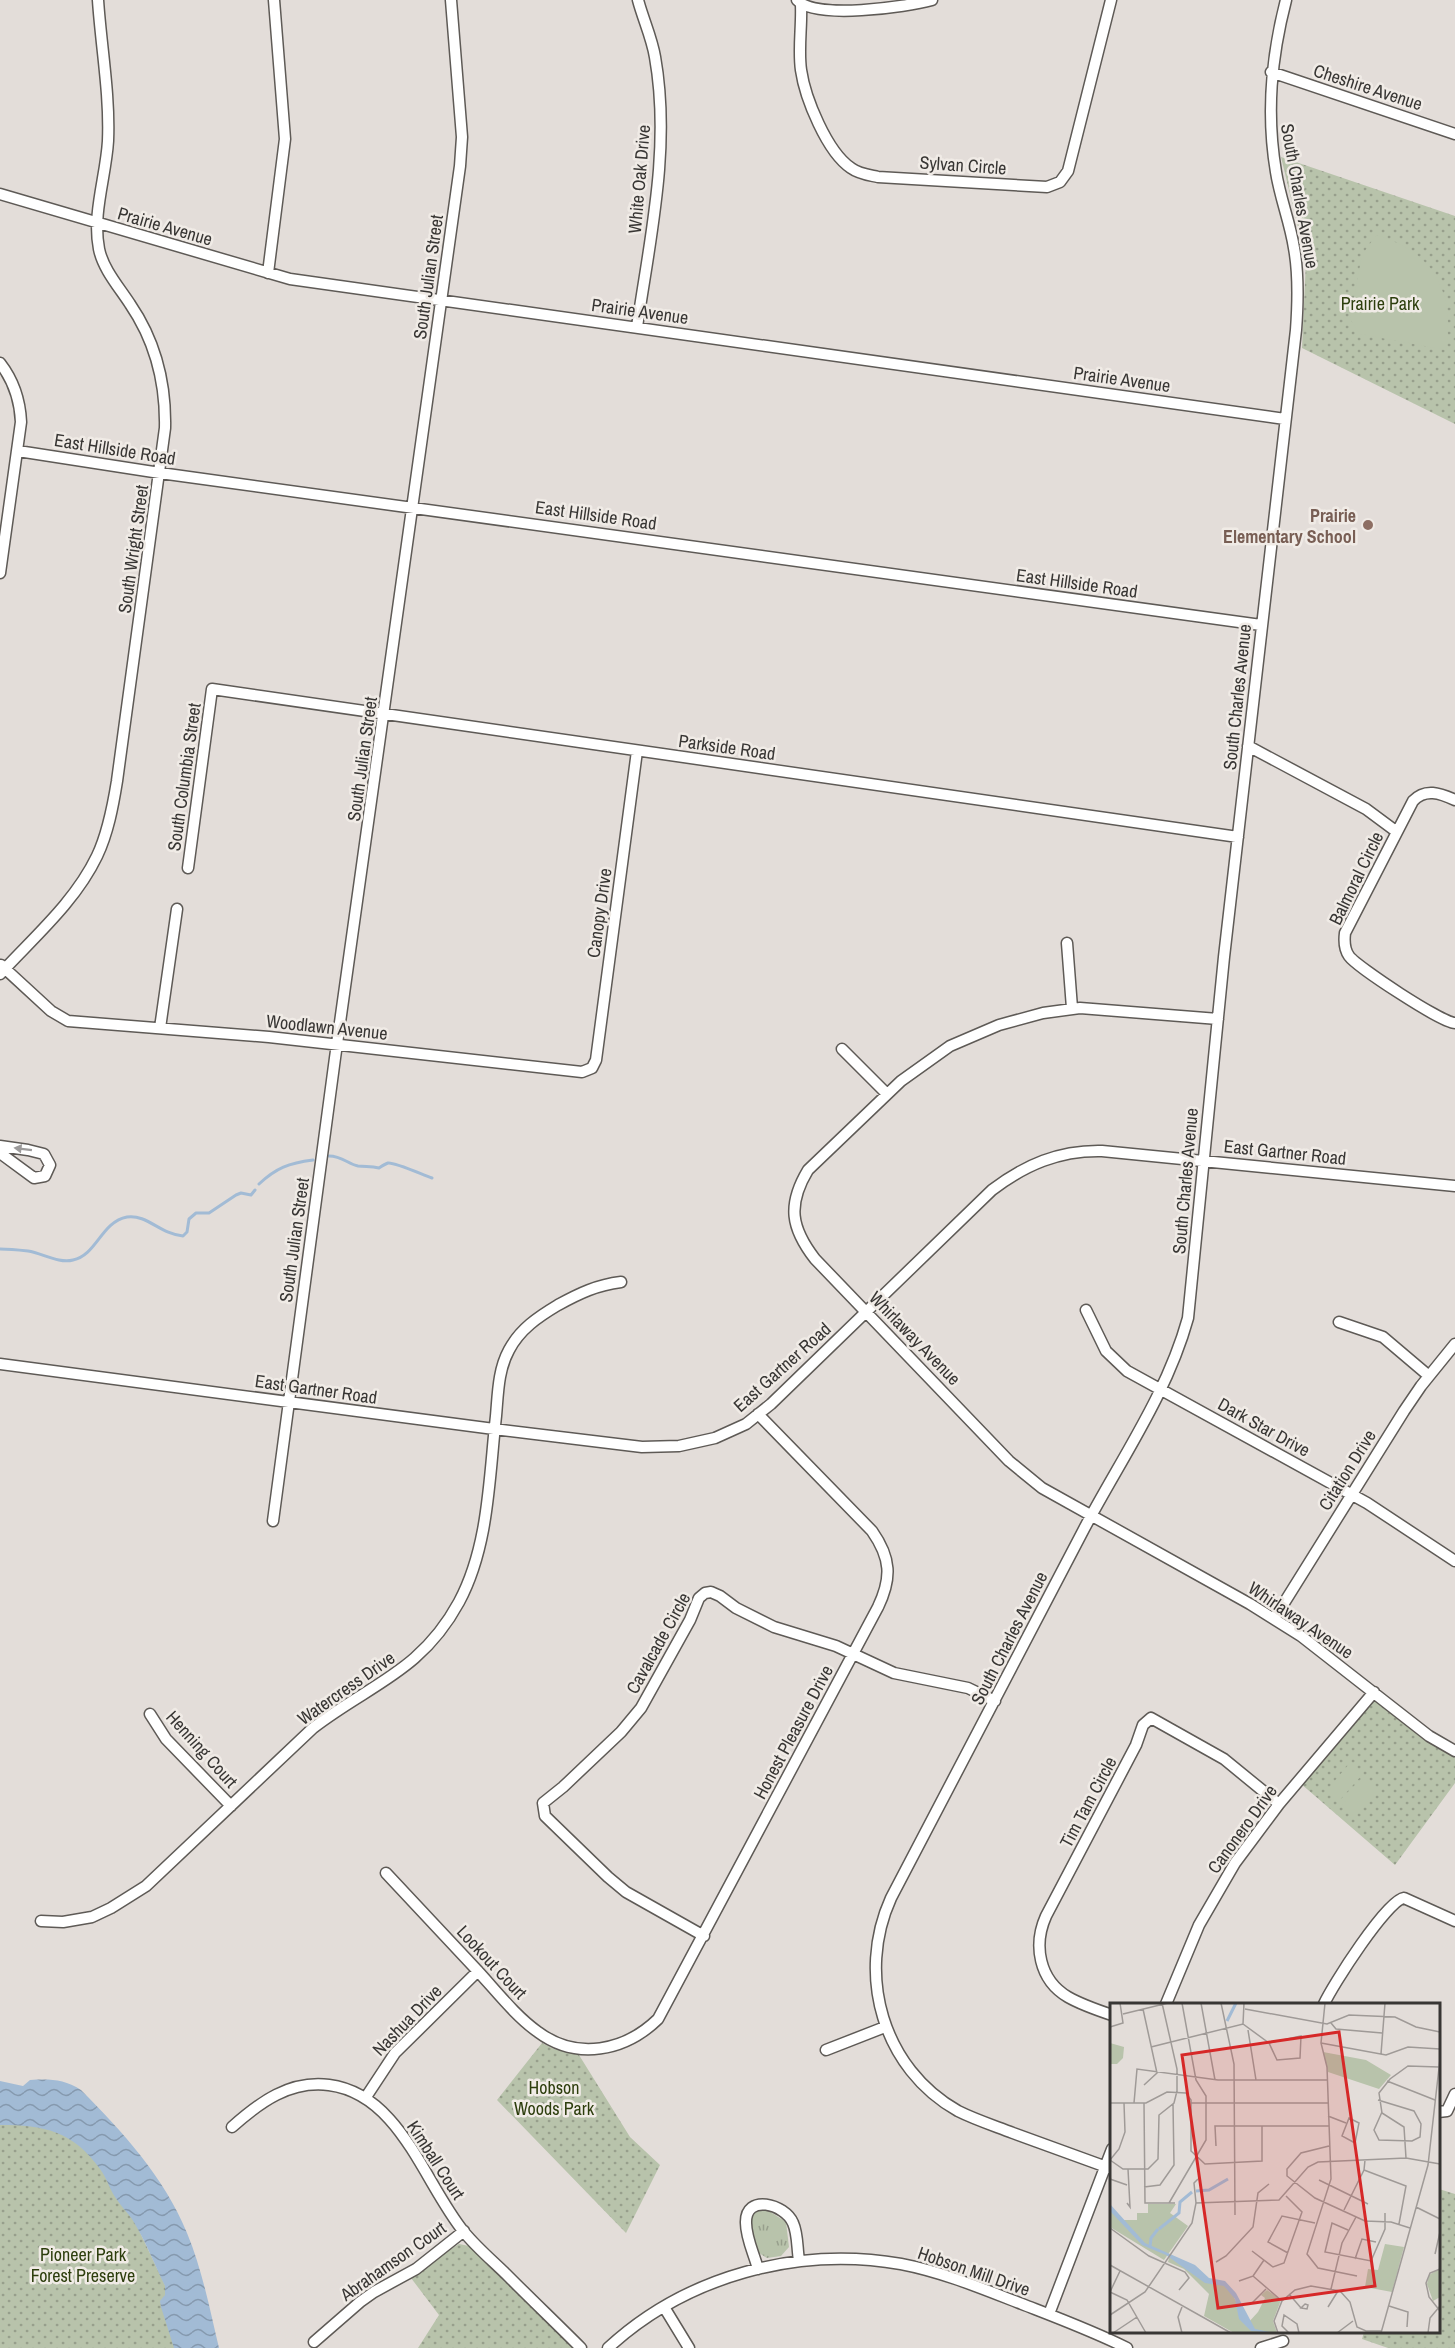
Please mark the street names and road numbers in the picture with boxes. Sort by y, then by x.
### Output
street label: Cheshire Avenue [1310,58,1426,116]
street label: South Charles Avenue [1275,122,1325,270]
street label: White Oak Drive [622,124,656,234]
street label: Sylvan Circle [919,149,1007,181]
street label: Prairie Avenue [115,201,215,251]
street label: South Julian Street [407,213,449,341]
street label: Prairie Avenue [590,292,690,330]
street label: Prairie Avenue [1072,360,1172,398]
street label: East Hillside Road [53,427,177,471]
street label: South Wright Street [112,483,154,615]
street label: East Hillside Road [534,494,658,536]
street label: East Hillside Road [1015,562,1139,604]
street label: South Charles Avenue [1217,623,1257,771]
street label: South Julian Street [341,695,383,823]
street label: South Columbia Street [161,701,207,853]
street label: Parkside Road [677,728,777,766]
street label: Balmoral Circle [1323,827,1389,929]
street label: Canopy Drive [580,867,618,959]
street label: Woodlawn Avenue [265,1008,389,1046]
street label: South Charles Avenue [1166,1107,1204,1255]
street label: East Gartner Road [1222,1133,1348,1171]
street label: South Julian Street [273,1176,315,1304]
street label: Whirlaway Avenue [864,1285,966,1391]
street label: East Gartner Road [728,1317,836,1417]
street label: East Gartner Road [253,1368,379,1410]
street label: Dark Star Drive [1213,1391,1315,1463]
street label: Citation Drive [1312,1425,1382,1515]
street label: South Charles Avenue [965,1567,1053,1709]
street label: Whirlaway Avenue [1243,1576,1359,1664]
street label: Cavalcade Circle [620,1588,696,1698]
street label: Watercress Drive [292,1645,400,1731]
street label: Honest Pleasure Drive [747,1661,839,1803]
street label: Henning Court [161,1705,243,1793]
street label: Tim Tam Circle [1054,1752,1122,1852]
street label: Canonero Drive [1201,1780,1283,1878]
street label: Lookout Court [451,1920,533,2004]
street label: Nashua Drive [367,1979,447,2061]
street label: Kimball Court [401,2116,471,2204]
street label: Abrahamson Court [334,2215,451,2307]
street label: Hobson Mill Drive [914,2240,1034,2302]

